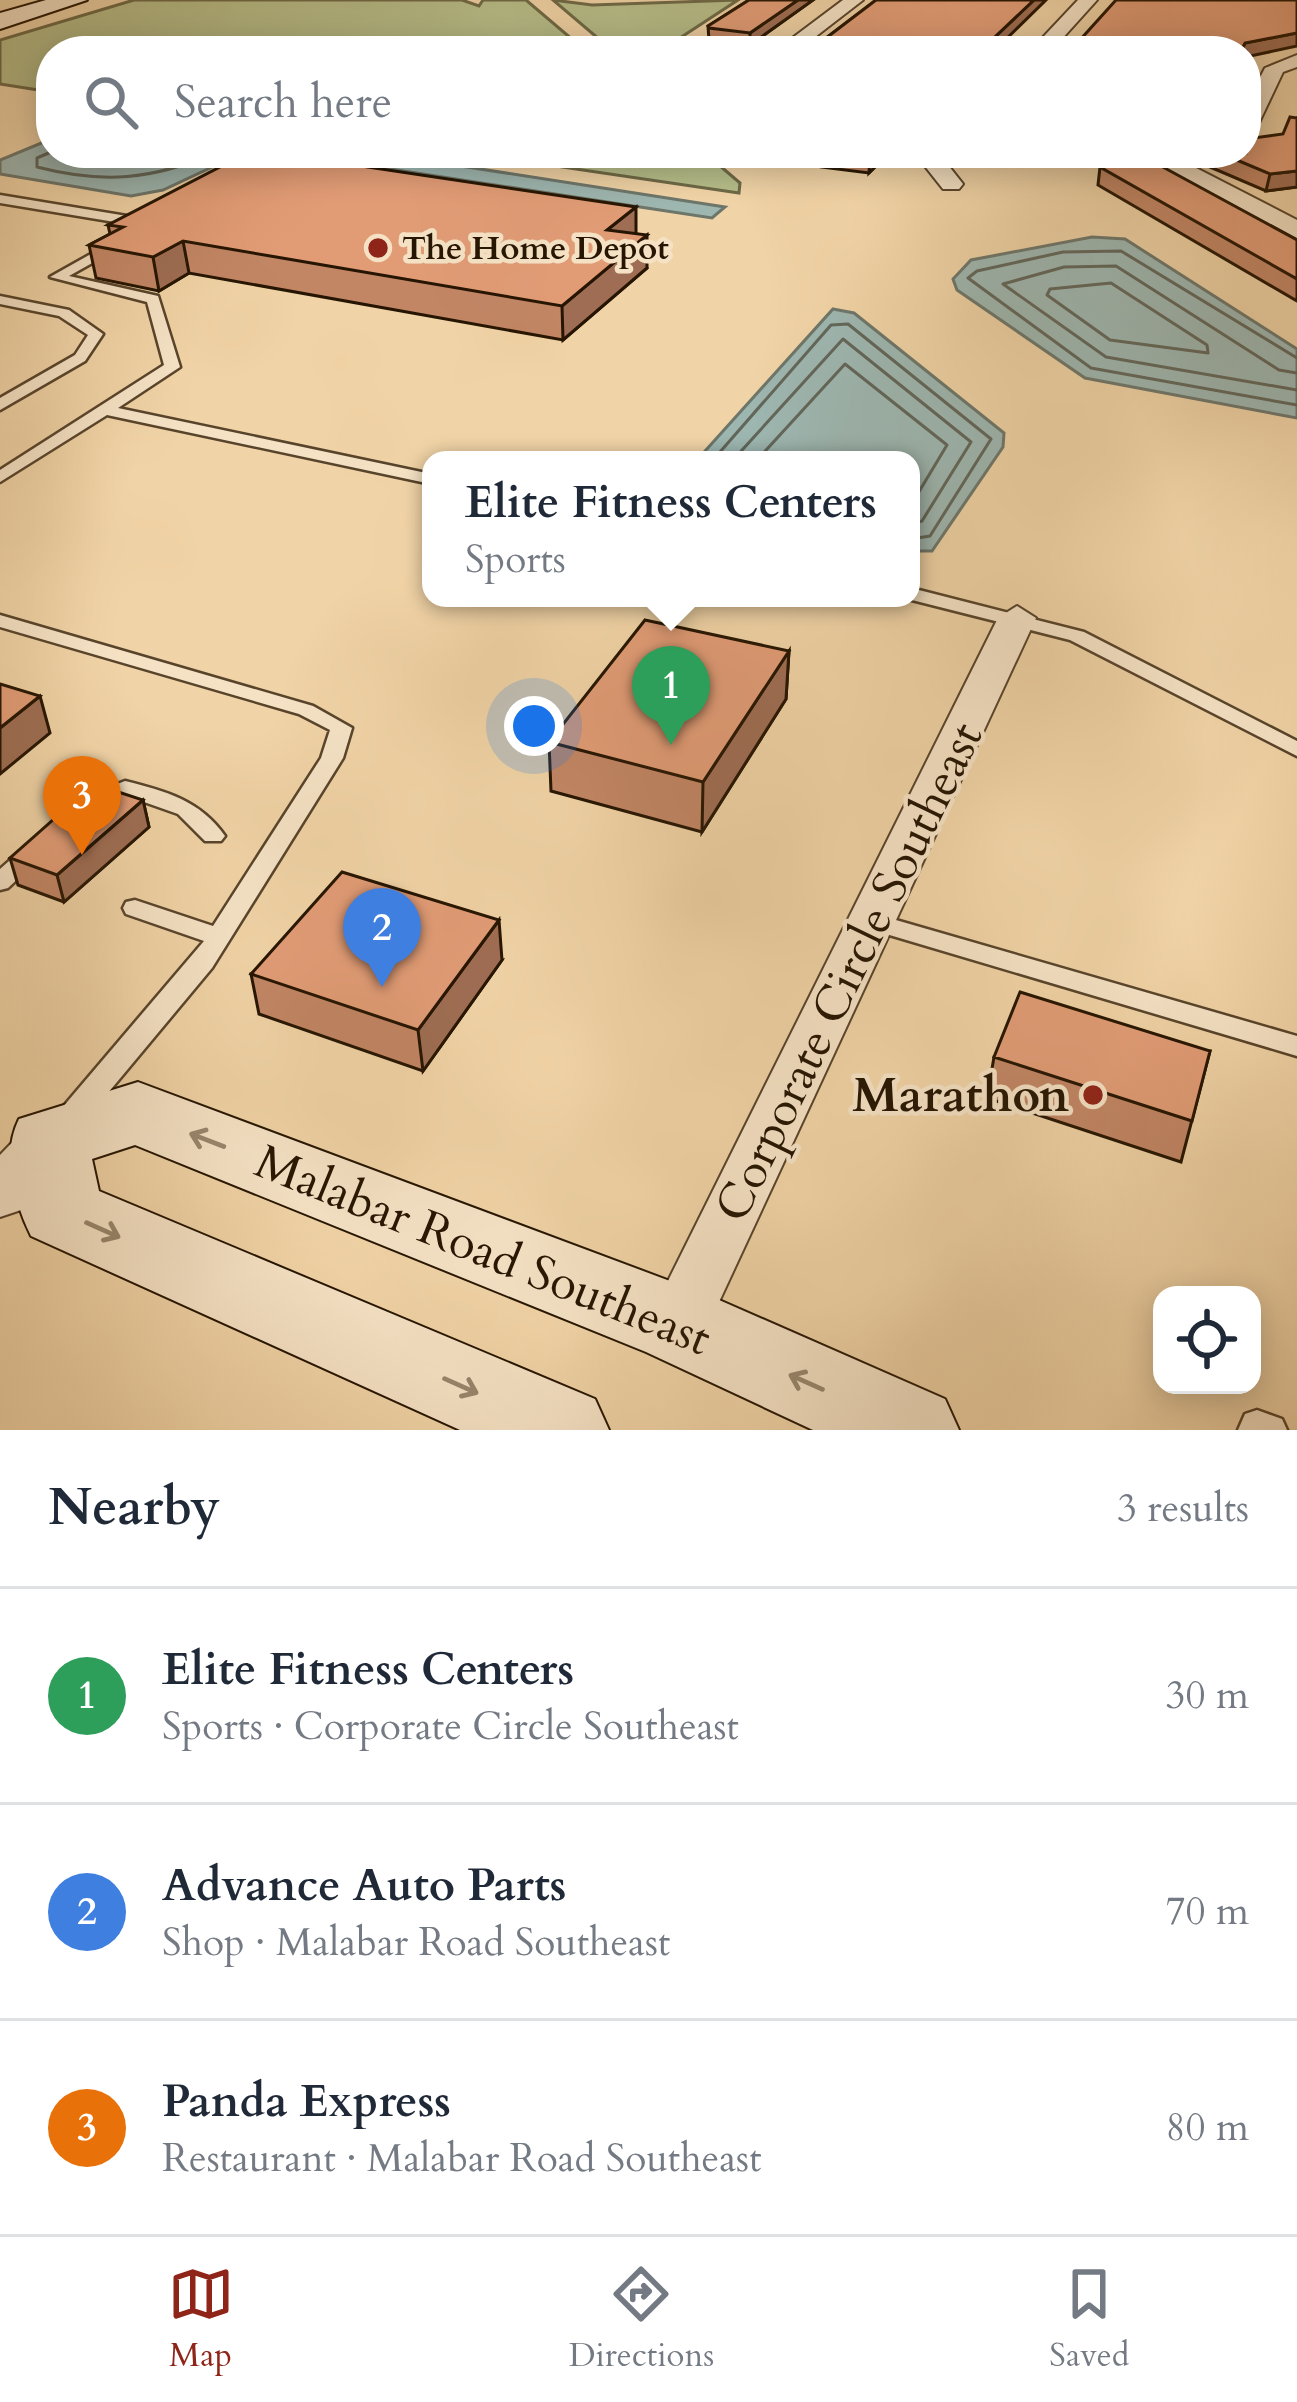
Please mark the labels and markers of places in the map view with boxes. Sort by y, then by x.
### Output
place label: The Home Depot [402,226,669,271]
marker: The Home Depot [365,235,391,261]
pin: 1 [632,646,710,745]
pin: 3 [43,756,121,855]
pin: 2 [343,888,421,987]
place label: Marathon [852,1063,1069,1128]
marker: Marathon [1080,1082,1106,1108]

